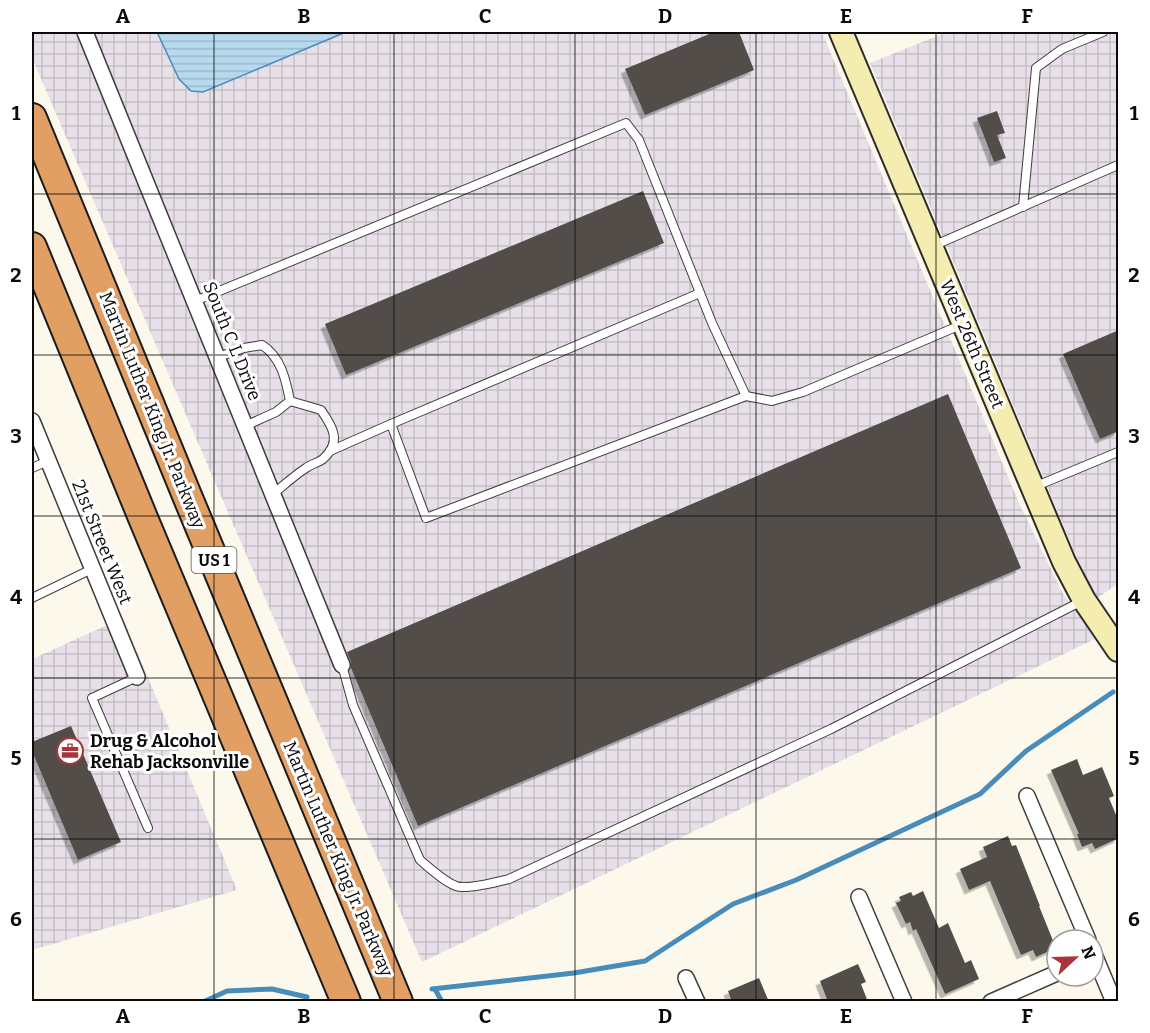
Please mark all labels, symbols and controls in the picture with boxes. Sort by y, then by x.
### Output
text: A [116,4,131,28]
text: B [298,4,311,28]
text: C [479,4,491,28]
text: D [658,4,672,28]
text: E [840,4,852,28]
text: F [1021,4,1033,28]
text: 1 [12,101,21,125]
text: 1 [1130,101,1139,125]
text: 2 [10,263,22,287]
text: 2 [1128,263,1140,287]
street label: West 26th Street [935,276,1009,412]
street label: South C L Drive [198,278,266,404]
street label: Martin Luther King Jr. Parkway [94,288,210,532]
text: 3 [10,424,22,448]
text: 3 [1128,424,1140,448]
street label: 21st Street West [67,477,137,608]
road number: US 1 [192,547,236,573]
text: 4 [10,585,22,609]
text: 4 [1128,585,1140,609]
place label: Drug & Alcohol Rehab Jacksonville [90,730,249,773]
office icon: Drug & Alcohol Rehab Jacksonville [55,736,85,766]
street label: Martin Luther King Jr. Parkway [278,738,398,981]
text: 5 [11,746,22,770]
text: 5 [1129,746,1140,770]
text: 6 [10,907,22,931]
text: 6 [1128,907,1140,931]
north arrow [1045,928,1105,988]
text: N [1077,943,1100,962]
text: A [116,1004,131,1028]
text: B [298,1004,311,1028]
text: C [479,1004,491,1028]
text: D [658,1004,672,1028]
text: E [840,1004,852,1028]
text: F [1021,1004,1033,1028]

